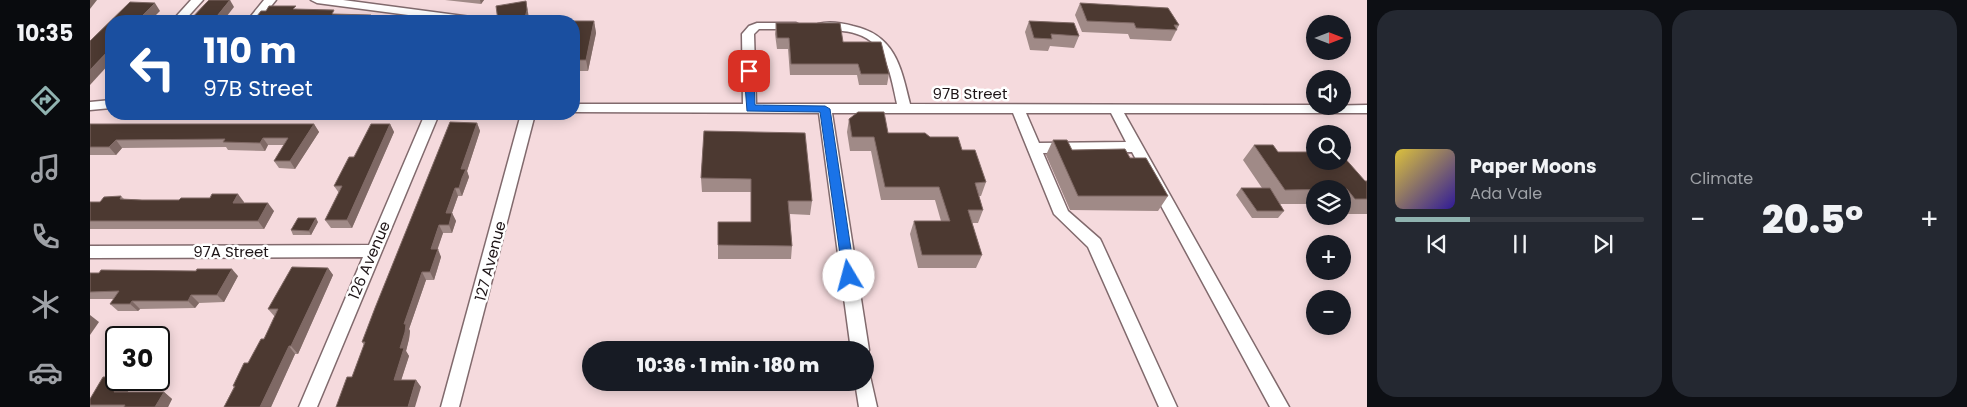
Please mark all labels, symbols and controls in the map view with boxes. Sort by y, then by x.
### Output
north arrow [1306,15,1351,60]
map controls [1306,15,1351,335]
text: 10:35 [17,18,73,49]
text: 110 m [203,26,297,75]
icon: left [120,35,185,100]
pin [728,50,770,92]
icon: arrive [735,57,763,85]
button: sound [1306,70,1351,115]
text: 97B Street [203,73,313,104]
icon: directions [28,83,63,118]
street label: 97B Street [933,83,1007,104]
button: search [1306,125,1351,170]
icon: music [28,151,63,186]
text: Paper Moons [1470,153,1597,180]
text: Climate [1690,167,1753,190]
button: layers [1306,180,1351,225]
text: Ada Vale [1470,182,1542,205]
text: 20.5° [1762,193,1863,246]
text: − [1690,200,1705,239]
text: + [1920,200,1939,239]
street label: 126 Avenue [343,218,395,302]
icon: phone [28,219,63,254]
street label: 127 Avenue [469,219,511,303]
icon: previous [1423,230,1451,258]
icon: pause [1506,230,1534,258]
icon: next [1589,230,1617,258]
button: + [1306,235,1351,280]
street label: 97A Street [193,241,269,262]
position arrow [822,249,874,301]
icon: climate [28,287,63,322]
button: − [1306,290,1351,335]
speed limit sign: 30 [105,326,170,391]
text: 10:36 · 1 min · 180 m [637,352,819,379]
icon: car [28,355,63,390]

